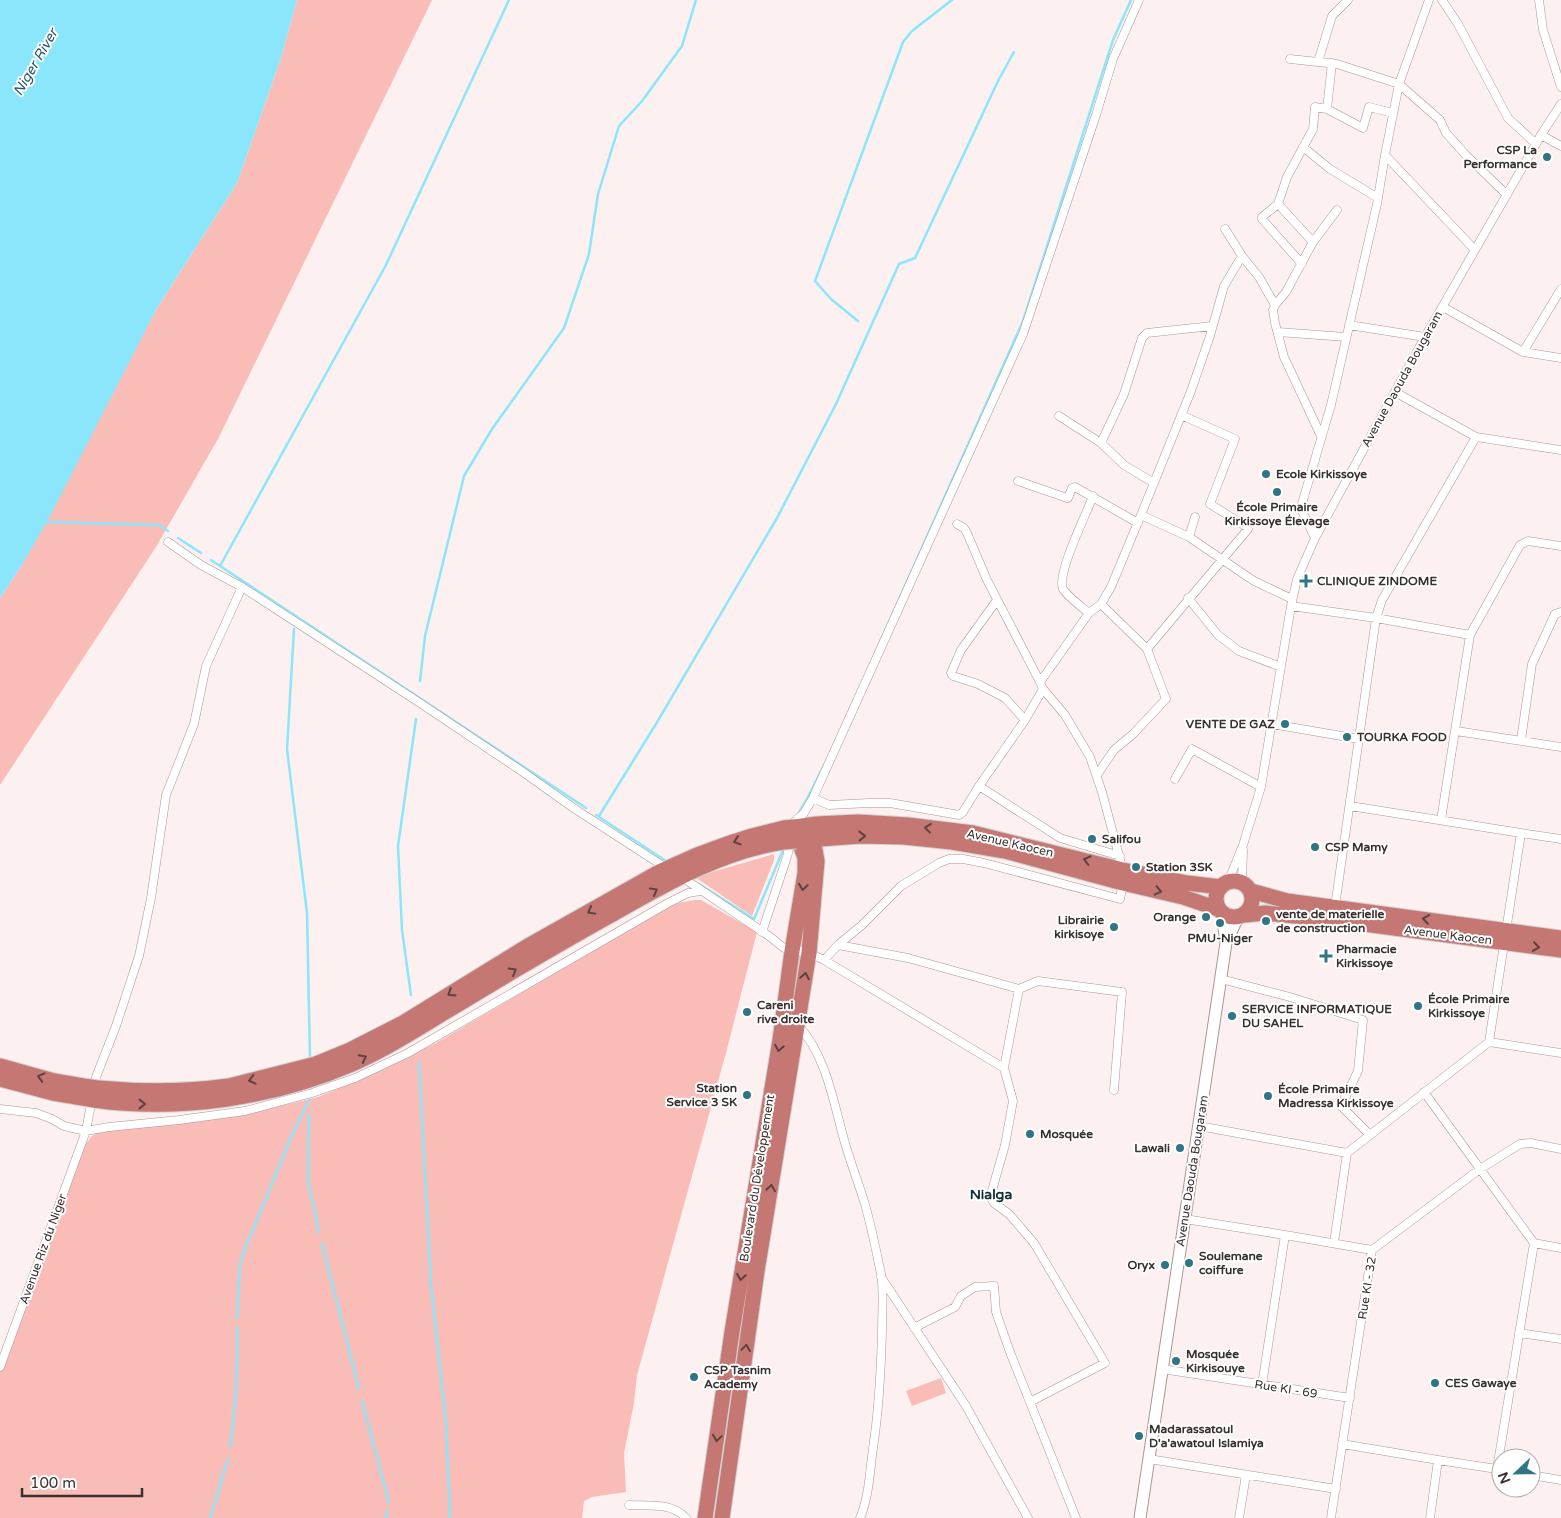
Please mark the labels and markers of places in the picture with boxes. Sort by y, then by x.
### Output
place label: CSP La Performance [1463,143,1537,171]
marker: CSP La Performance [1541,151,1553,163]
place label: Ecole Kirkissoye [1276,467,1367,482]
marker: Ecole Kirkissoye [1260,468,1272,480]
marker: École Primaire Kirkissoye Élevage [1271,486,1283,498]
place label: École Primaire Kirkissoye Élevage [1225,500,1330,529]
marker: CLINIQUE ZINDOME [1299,574,1313,588]
place label: CLINIQUE ZINDOME [1317,574,1437,588]
place label: VENTE DE GAZ [1186,717,1275,731]
marker: VENTE DE GAZ [1279,718,1291,730]
place label: TOURKA FOOD [1356,730,1447,744]
marker: TOURKA FOOD [1341,731,1353,743]
place label: Salifou [1102,832,1141,846]
marker: Salifou [1086,833,1098,845]
place label: CSP Mamy [1325,840,1388,855]
marker: CSP Mamy [1309,841,1321,853]
place label: Station 3SK [1146,860,1213,874]
marker: Station 3SK [1130,861,1142,873]
place label: vente de materielle de construction [1276,907,1384,935]
place label: Orange [1153,910,1196,925]
marker: Orange [1200,911,1212,923]
place label: Librairie kirkisoye [1054,913,1104,942]
marker: vente de materielle de construction [1260,915,1272,927]
marker: PMU-Niger [1214,917,1226,929]
marker: Librairie kirkisoye [1108,921,1120,933]
place label: PMU-Niger [1187,931,1253,946]
place label: Pharmacie Kirkissoye [1336,942,1397,971]
marker: Pharmacie Kirkissoye [1320,950,1332,962]
place label: École Primaire Kirkissoye [1428,992,1510,1021]
place label: Careni rive droite [757,998,815,1026]
marker: École Primaire Kirkissoye [1412,1000,1424,1012]
place label: SERVICE INFORMATIQUE DU SAHEL [1242,1002,1392,1030]
marker: Careni rive droite [741,1006,753,1018]
marker: SERVICE INFORMATIQUE DU SAHEL [1226,1010,1238,1022]
place label: Station Service 3 SK [667,1081,737,1109]
place label: École Primaire Madressa Kirkissoye [1278,1082,1394,1111]
marker: Station Service 3 SK [741,1089,753,1101]
marker: École Primaire Madressa Kirkissoye [1262,1090,1274,1102]
place label: Mosquée [1040,1127,1093,1142]
marker: Mosquée [1024,1128,1036,1140]
place label: Lawali [1134,1141,1170,1155]
marker: Lawali [1174,1142,1186,1154]
place label: Soulemane coiffure [1199,1249,1263,1277]
marker: Soulemane coiffure [1183,1257,1195,1269]
place label: Oryx [1128,1258,1156,1273]
marker: Oryx [1159,1259,1171,1271]
place label: Mosquée Kirkisouye [1186,1347,1245,1376]
marker: Mosquée Kirkisouye [1170,1355,1182,1367]
place label: CSP Tasnim Academy [704,1363,771,1392]
marker: CSP Tasnim Academy [688,1371,700,1383]
place label: CES Gawaye [1445,1376,1517,1391]
marker: CES Gawaye [1429,1377,1441,1389]
place label: Madarassatoul D'a'awatoul Islamiya [1149,1422,1264,1451]
marker: Madarassatoul D'a'awatoul Islamiya [1133,1430,1145,1442]

